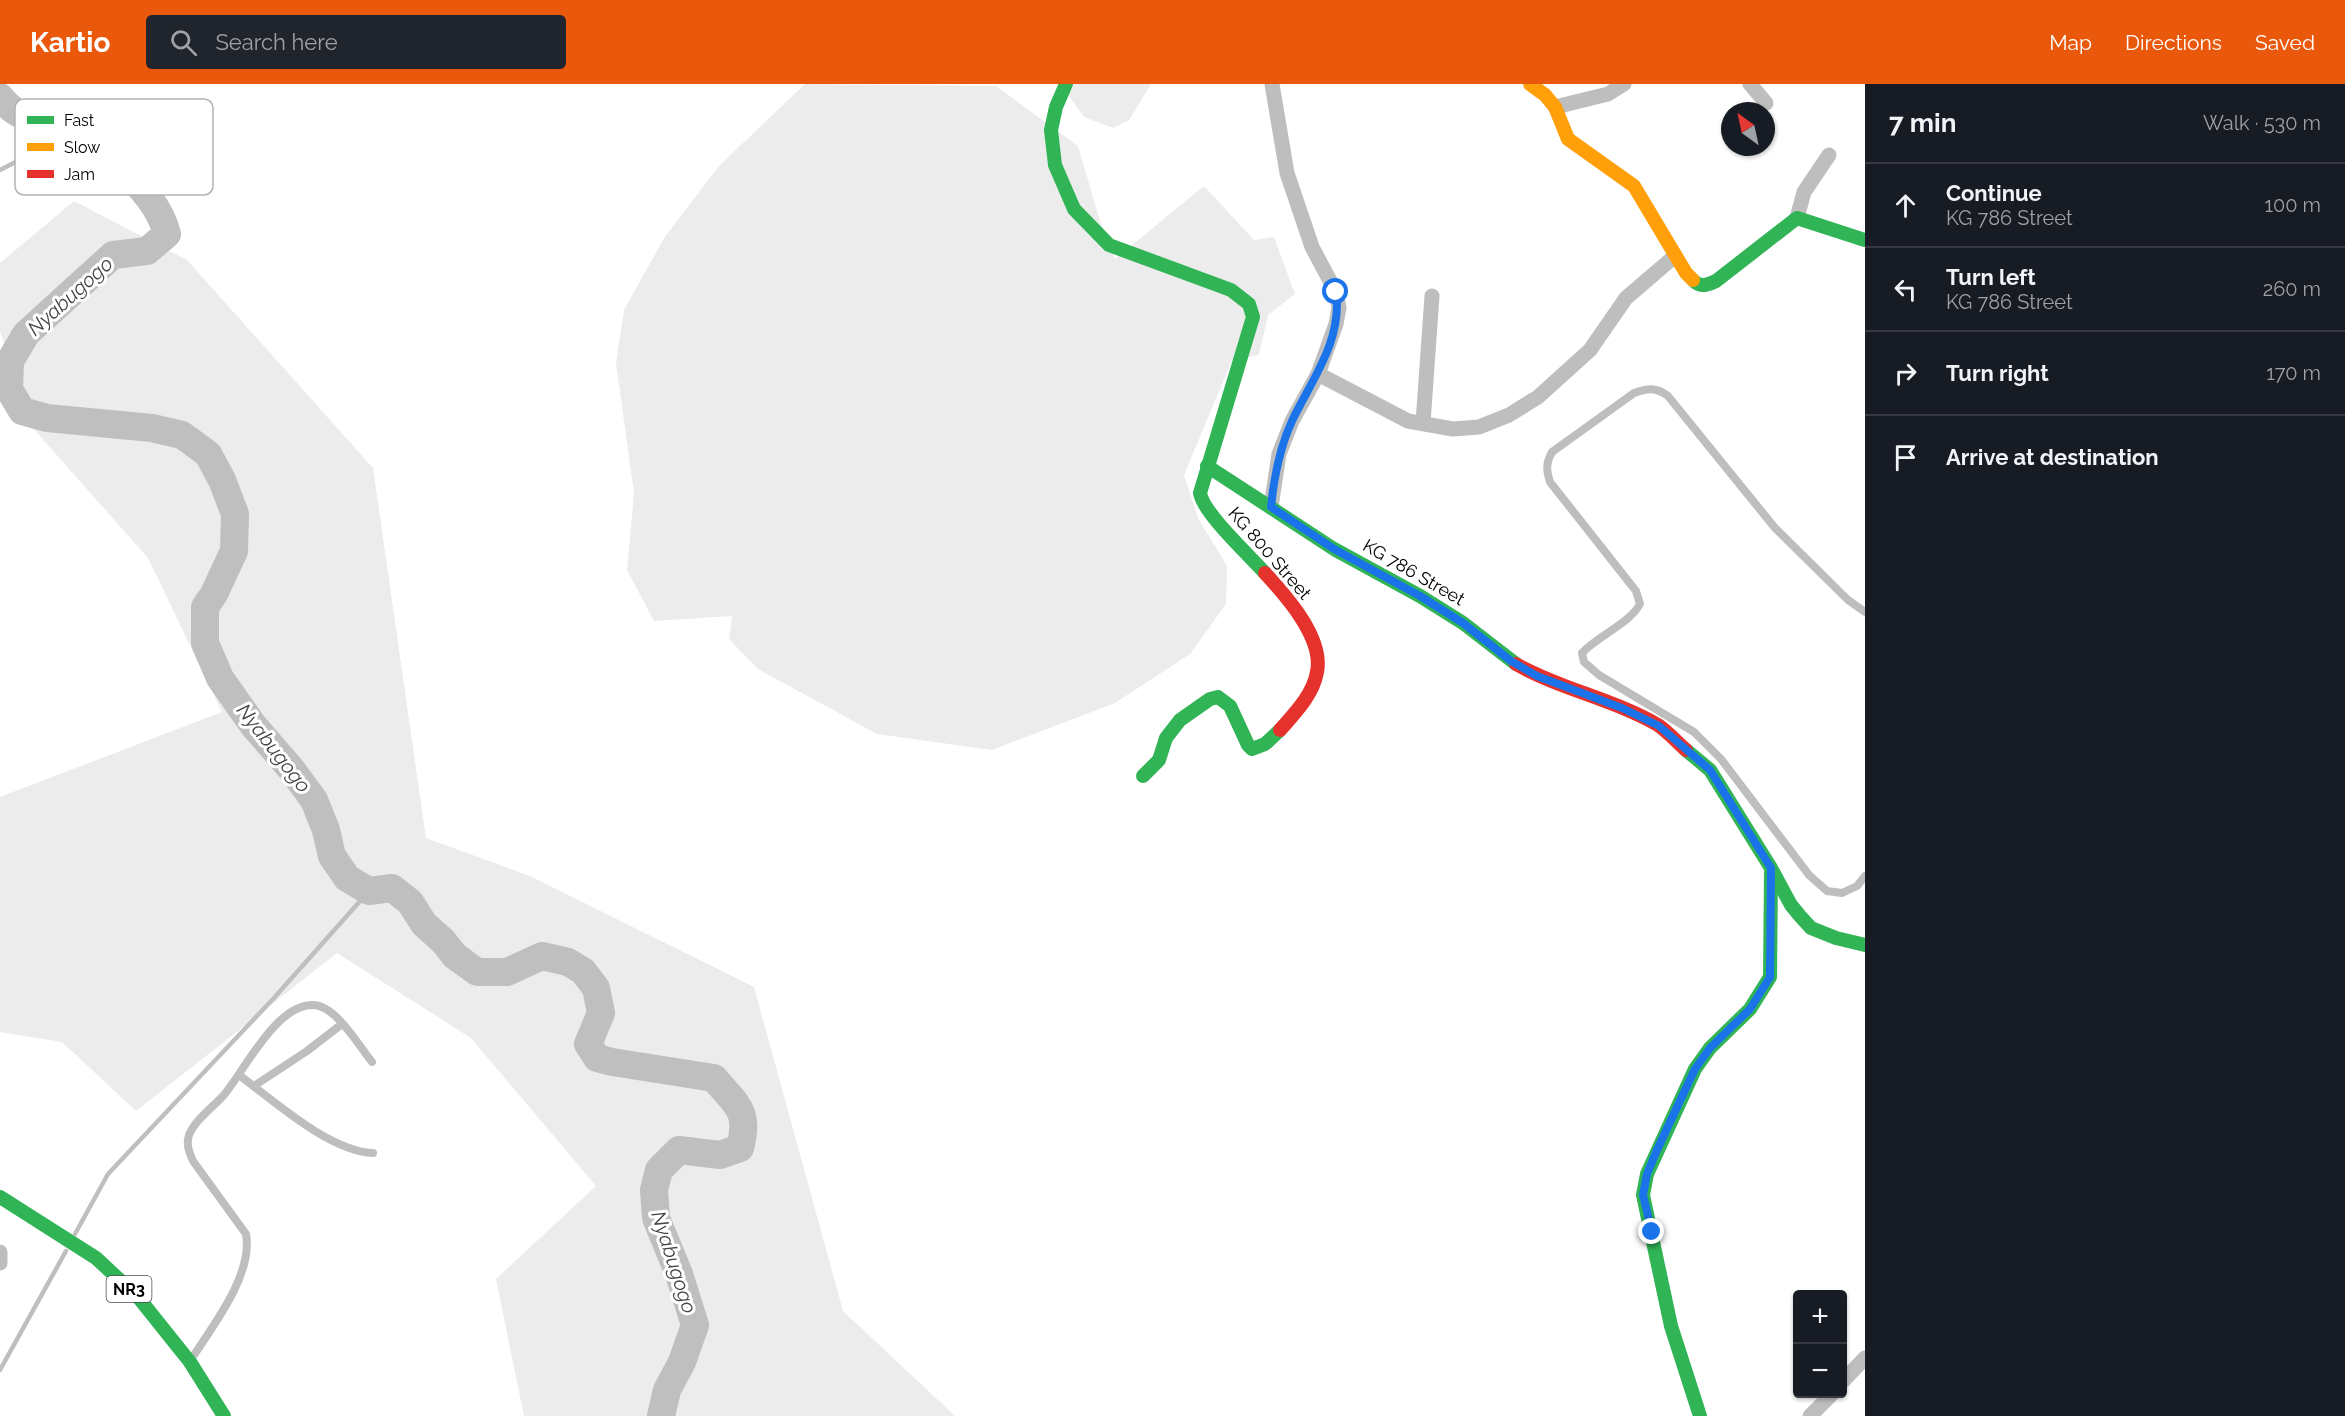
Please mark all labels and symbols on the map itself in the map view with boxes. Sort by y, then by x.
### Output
legend [15,99,213,195]
north arrow [1721,102,1775,156]
text: Fast [64,111,95,130]
text: Slow [64,138,100,157]
text: Jam [64,165,95,184]
water label: Nyabugogo [23,252,117,340]
route start [1322,278,1348,304]
street label: KG 800 Street [1224,503,1316,603]
street label: KG 786 Street [1359,534,1469,610]
water label: Nyabugogo [232,699,316,797]
water label: Nyabugogo [646,1208,702,1316]
route end [1638,1218,1664,1244]
road number: NR3 [106,1276,152,1302]

